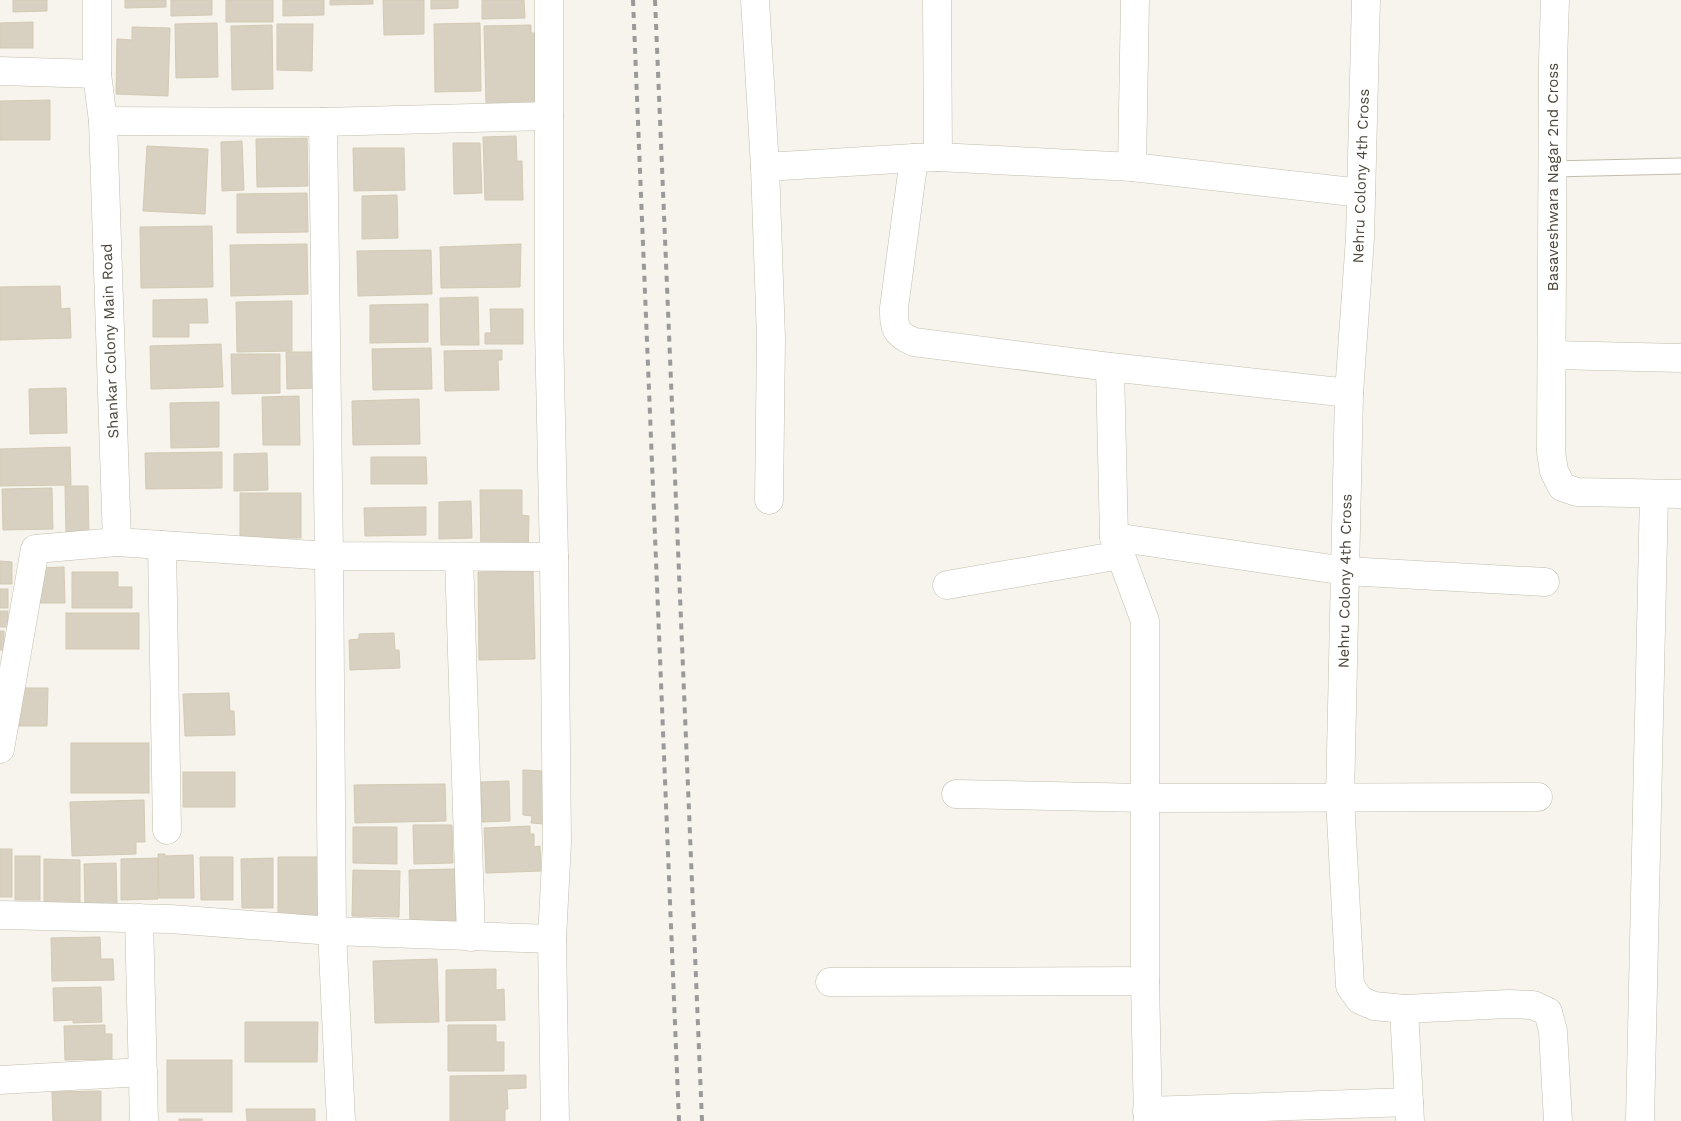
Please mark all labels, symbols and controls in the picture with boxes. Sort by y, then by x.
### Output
street label: Basaveshwara Nagar 2nd Cross [1544,63,1562,291]
street label: Nehru Colony 4th Cross [1349,88,1373,264]
street label: Shankar Colony Main Road [98,243,122,439]
street label: Nehru Colony 4th Cross [1334,493,1356,668]

